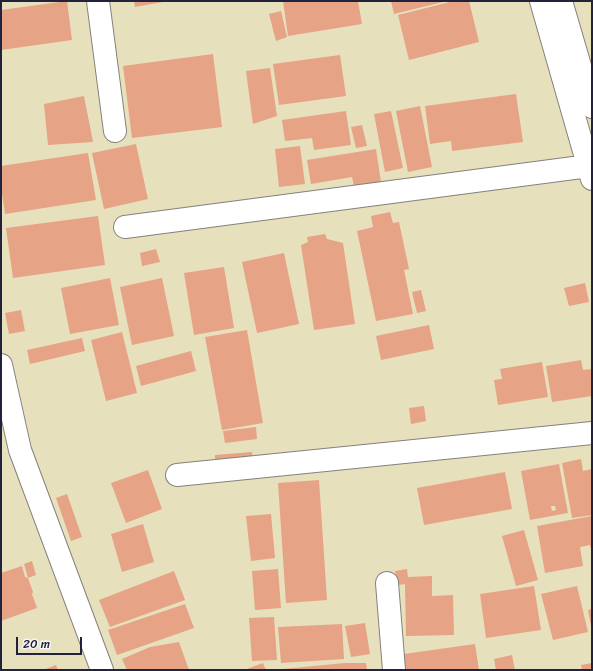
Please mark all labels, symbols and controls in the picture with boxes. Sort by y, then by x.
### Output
scale bar [18,629,84,655]
text: 20 m [23,633,50,655]

